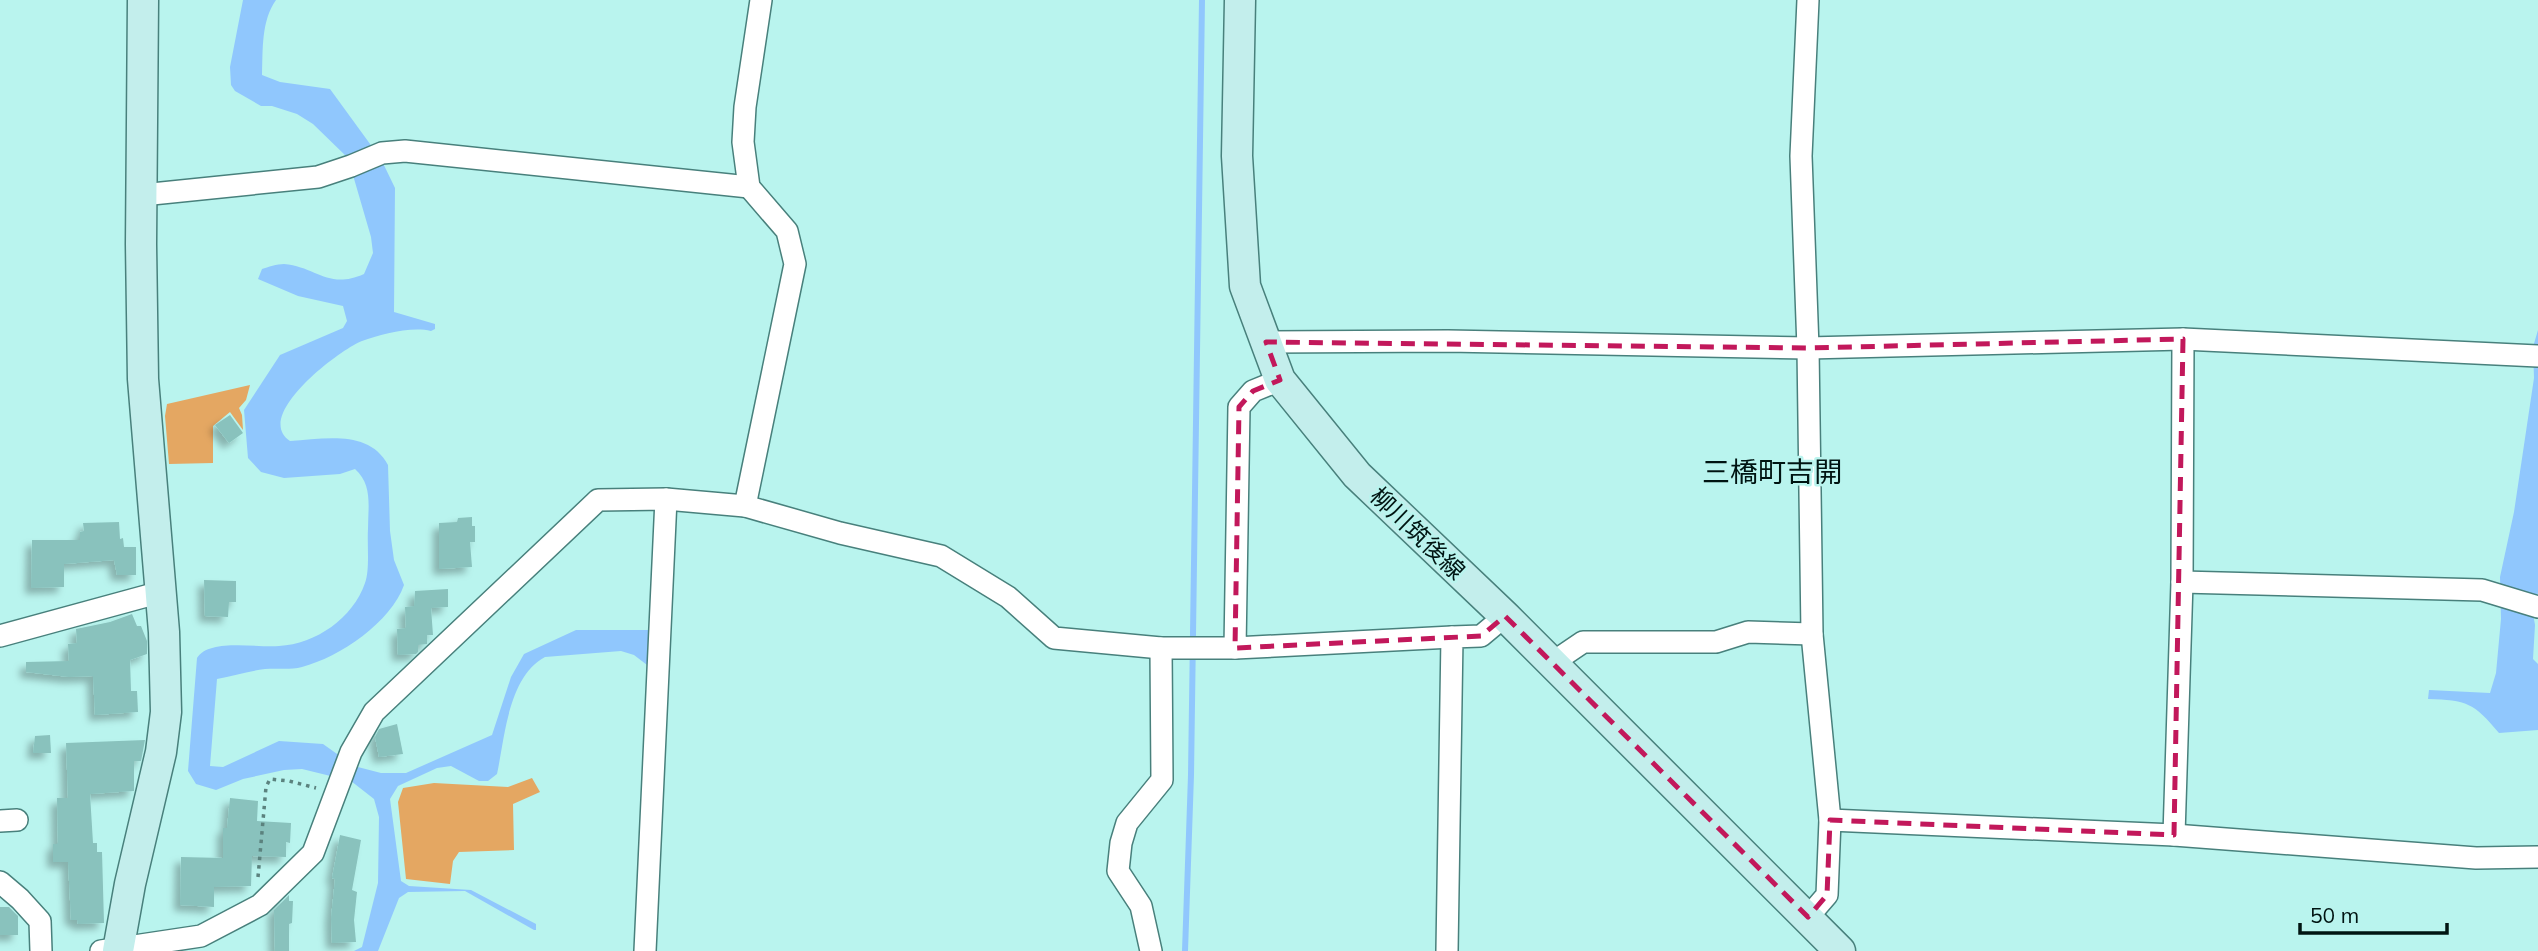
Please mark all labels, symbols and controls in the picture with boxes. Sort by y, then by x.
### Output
district label: 三橋町吉開 [1702,454,1842,489]
street label: 柳川筑後線 [1364,481,1472,585]
scale bar [2300,892,2447,936]
text: 50 m [2310,902,2359,928]

